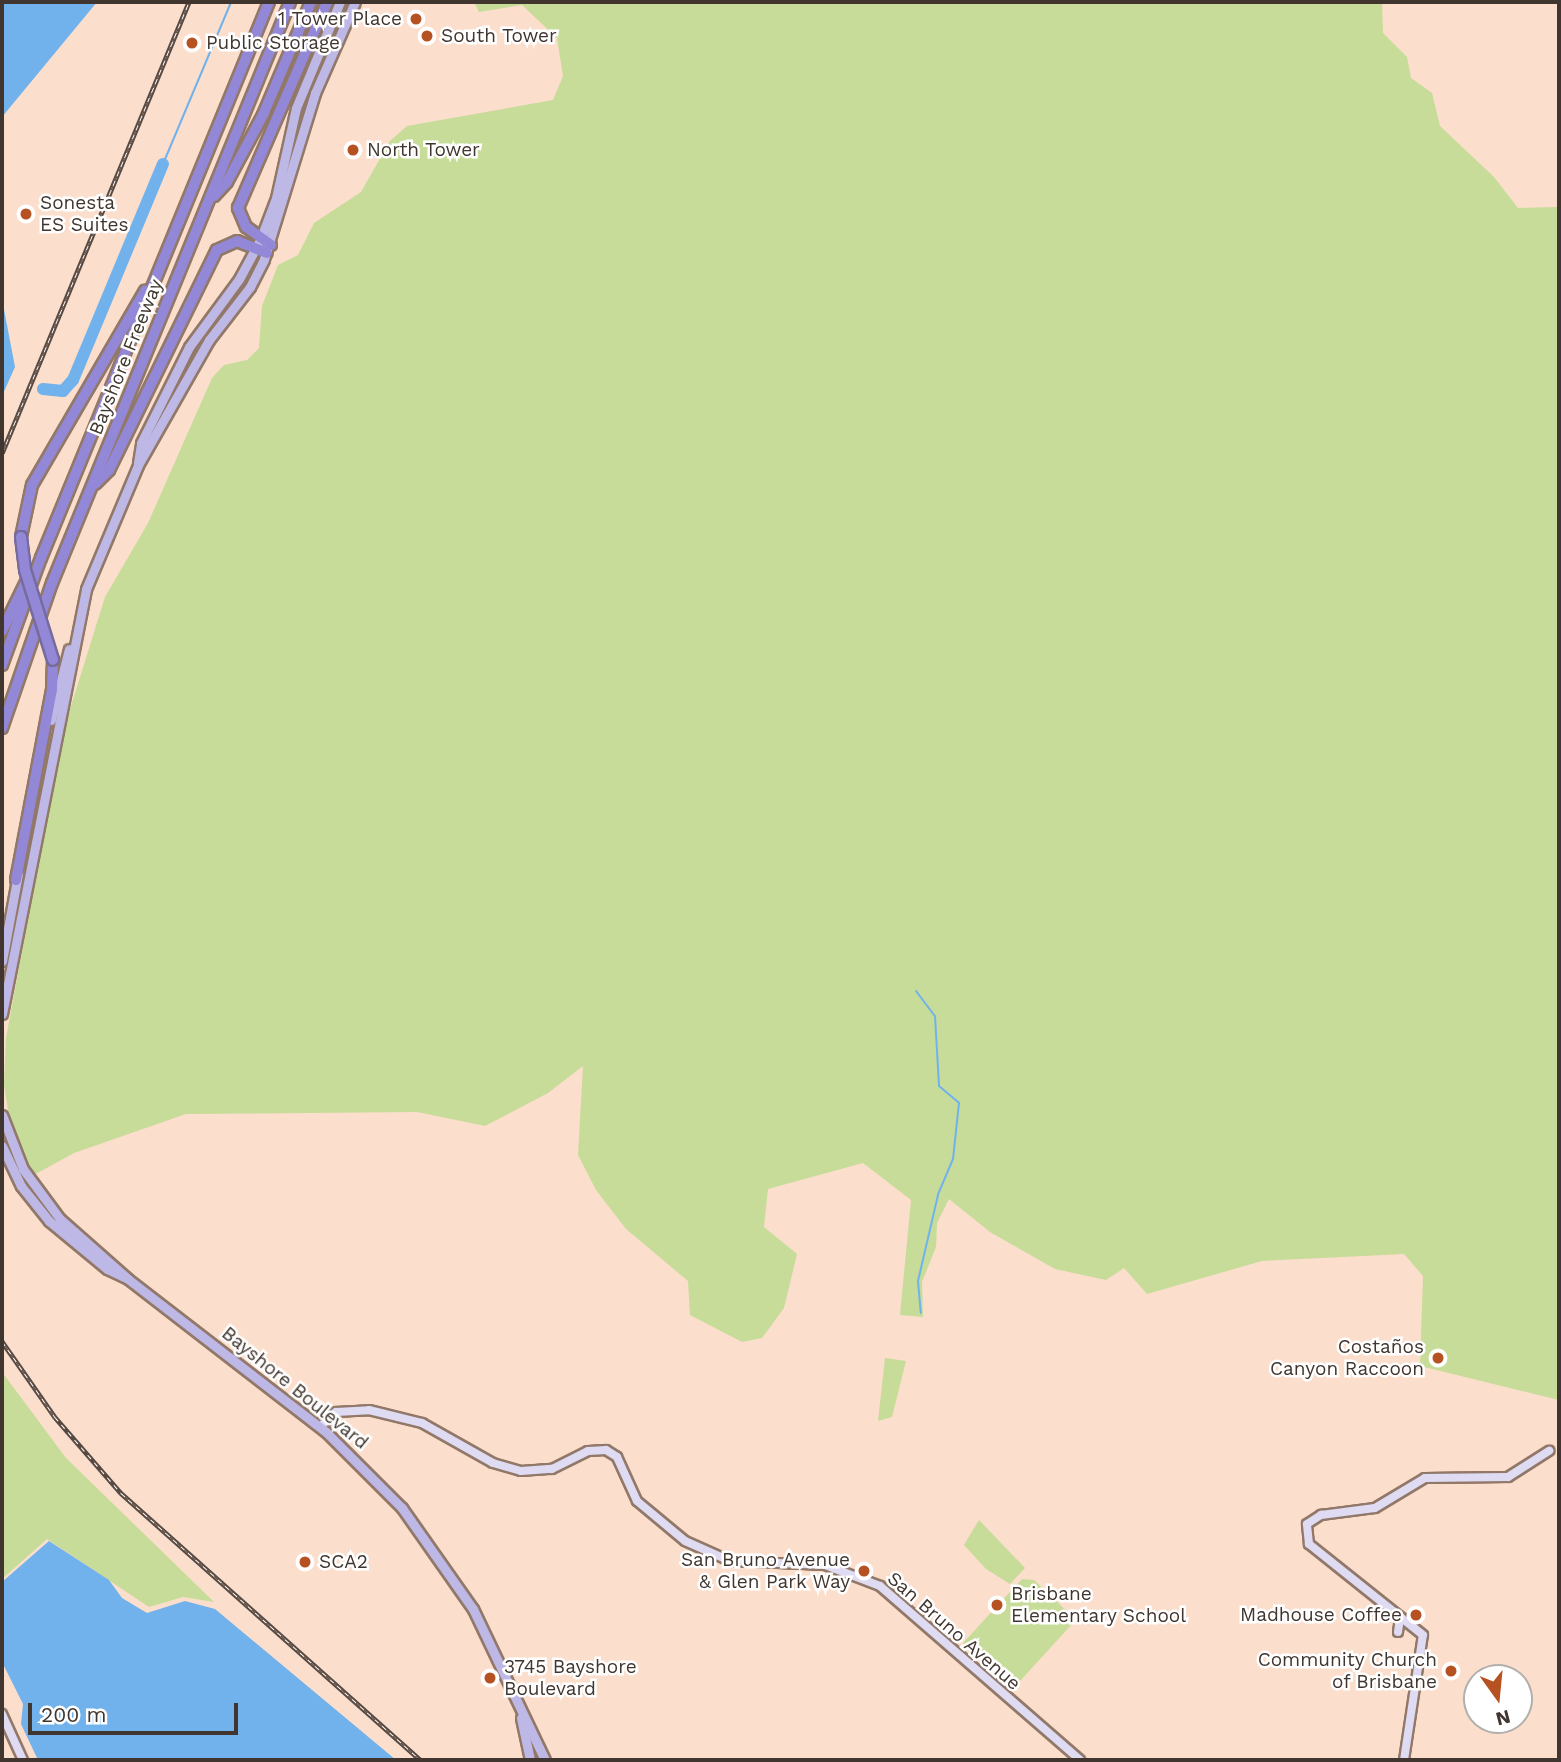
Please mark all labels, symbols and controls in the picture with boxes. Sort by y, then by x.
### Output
place label: 1 Tower Place [277,8,402,30]
marker: 1 Tower Place [408,11,424,27]
place label: South Tower [441,25,557,47]
marker: South Tower [419,28,435,44]
place label: Public Storage [206,32,340,54]
marker: Public Storage [184,35,200,51]
place label: North Tower [367,139,480,161]
marker: North Tower [345,142,361,158]
place label: Sonesta ES Suites [40,192,129,236]
marker: Sonesta ES Suites [18,206,34,222]
street label: Bayshore Freeway [84,276,168,438]
street label: Bayshore Boulevard [217,1322,373,1454]
place label: Costaños Canyon Raccoon [1270,1336,1424,1380]
marker: Costaños Canyon Raccoon [1430,1350,1446,1366]
place label: San Bruno Avenue & Glen Park Way [680,1549,850,1593]
place label: SCA2 [319,1551,368,1573]
marker: SCA2 [297,1554,313,1570]
marker: San Bruno Avenue & Glen Park Way [856,1563,872,1579]
street label: San Bruno Avenue [882,1567,1026,1695]
place label: Brisbane Elementary School [1011,1583,1187,1627]
marker: Brisbane Elementary School [989,1597,1005,1613]
place label: Madhouse Coffee [1240,1604,1402,1626]
marker: Madhouse Coffee [1408,1607,1424,1623]
place label: Community Church of Brisbane [1257,1649,1437,1693]
place label: 3745 Bayshore Boulevard [504,1656,637,1700]
marker: Community Church of Brisbane [1443,1663,1459,1679]
north arrow [1463,1664,1533,1734]
marker: 3745 Bayshore Boulevard [482,1670,498,1686]
scale bar [32,1688,242,1732]
text: 200 m [41,1702,107,1727]
text: N [1493,1705,1513,1731]

